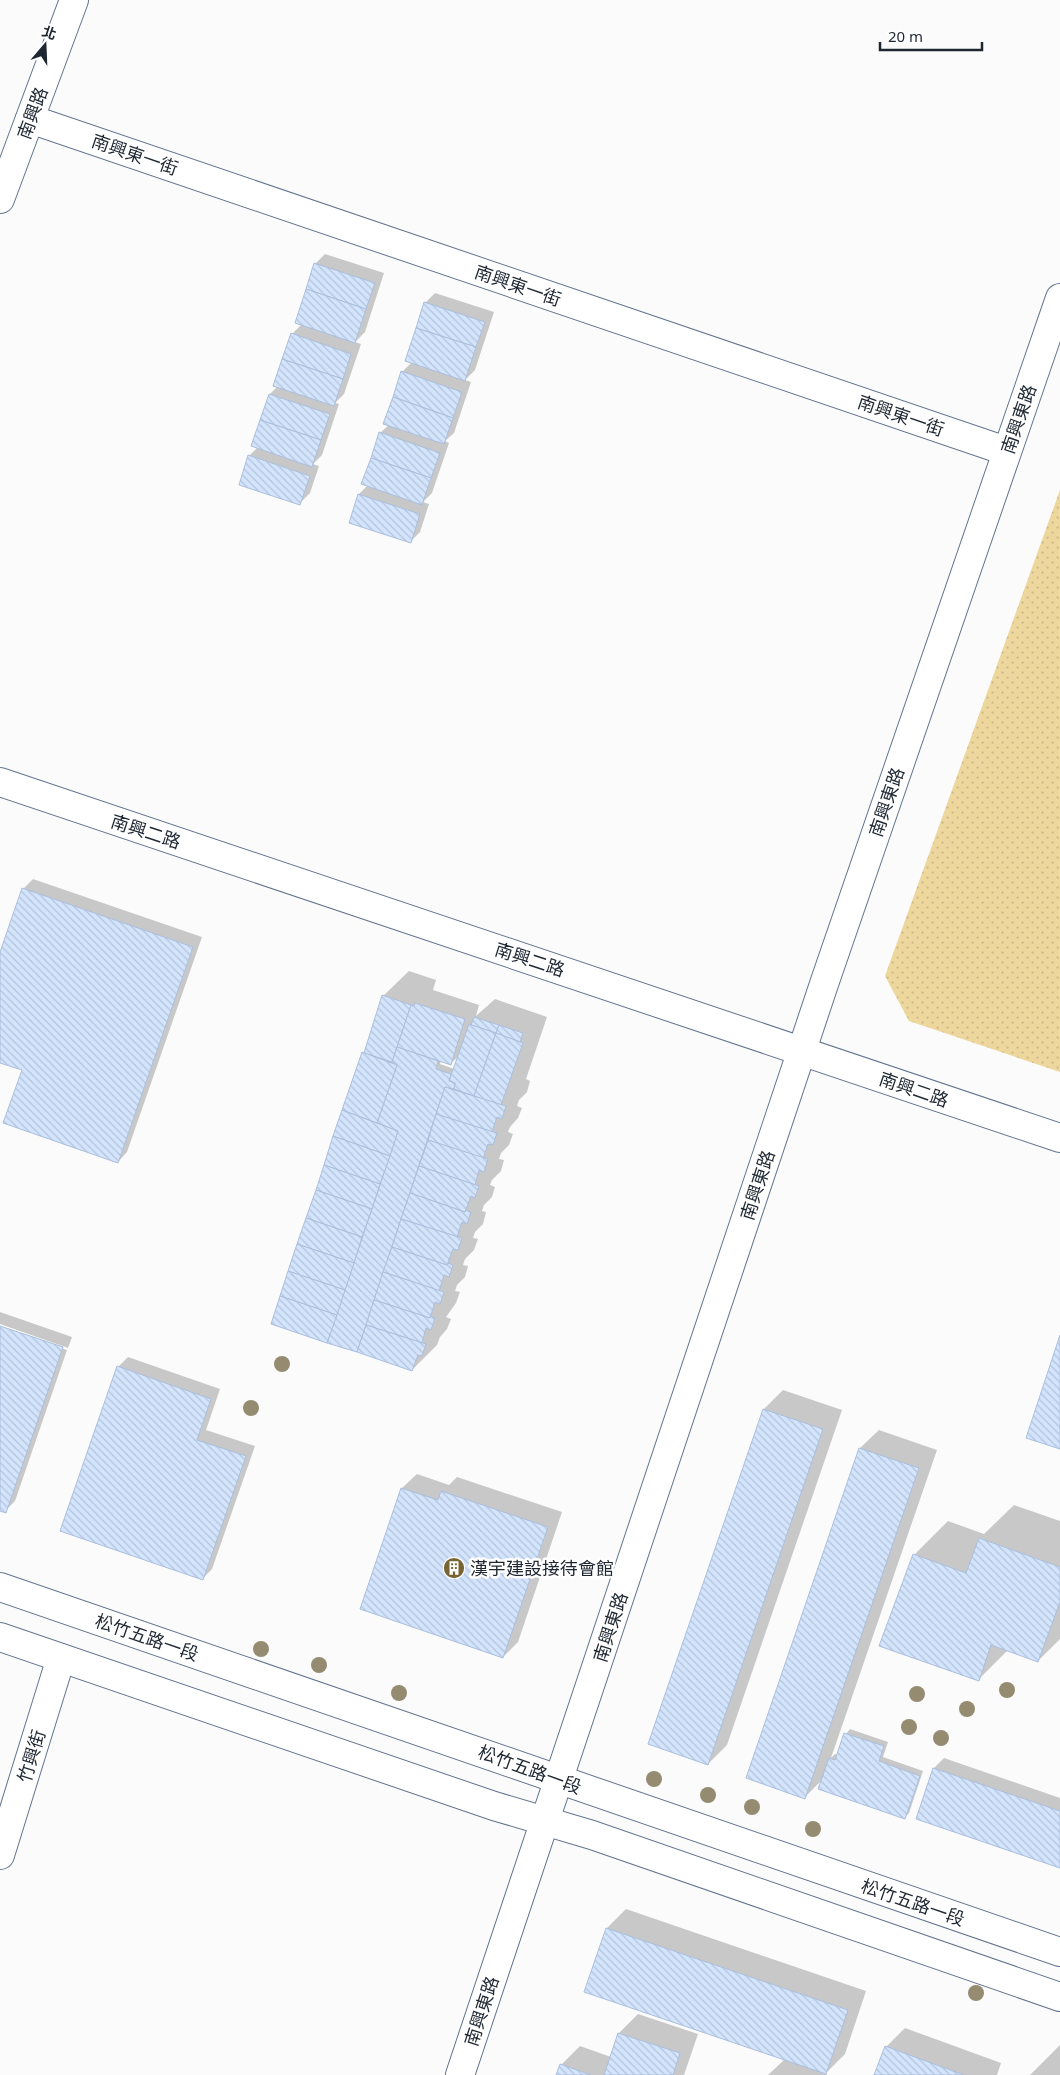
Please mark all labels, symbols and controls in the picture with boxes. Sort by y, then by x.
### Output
north arrow [20,20,70,70]
scale bar [880,20,982,52]
text: 北 [40,21,59,43]
text: 20 m [888,26,923,46]
street label: 南興路 [11,84,53,142]
street label: 南興東一街 [89,128,181,180]
street label: 南興東一街 [472,259,564,311]
street label: 南興東路 [995,381,1041,457]
street label: 南興東一街 [855,389,947,441]
street label: 南興東路 [863,764,909,840]
street label: 南興二路 [108,808,184,854]
street label: 南興二路 [492,936,568,982]
street label: 南興二路 [876,1066,952,1112]
street label: 南興東路 [734,1147,780,1223]
building icon: 漢宇建設接待會館 [442,1556,466,1580]
place label: 漢宇建設接待會館 [470,1556,614,1580]
street label: 南興東路 [587,1589,633,1665]
street label: 松竹五路一段 [92,1608,202,1666]
street label: 竹興街 [12,1727,50,1785]
street label: 松竹五路一段 [475,1739,585,1799]
street label: 松竹五路一段 [858,1873,968,1931]
street label: 南興東路 [458,1973,504,2049]

